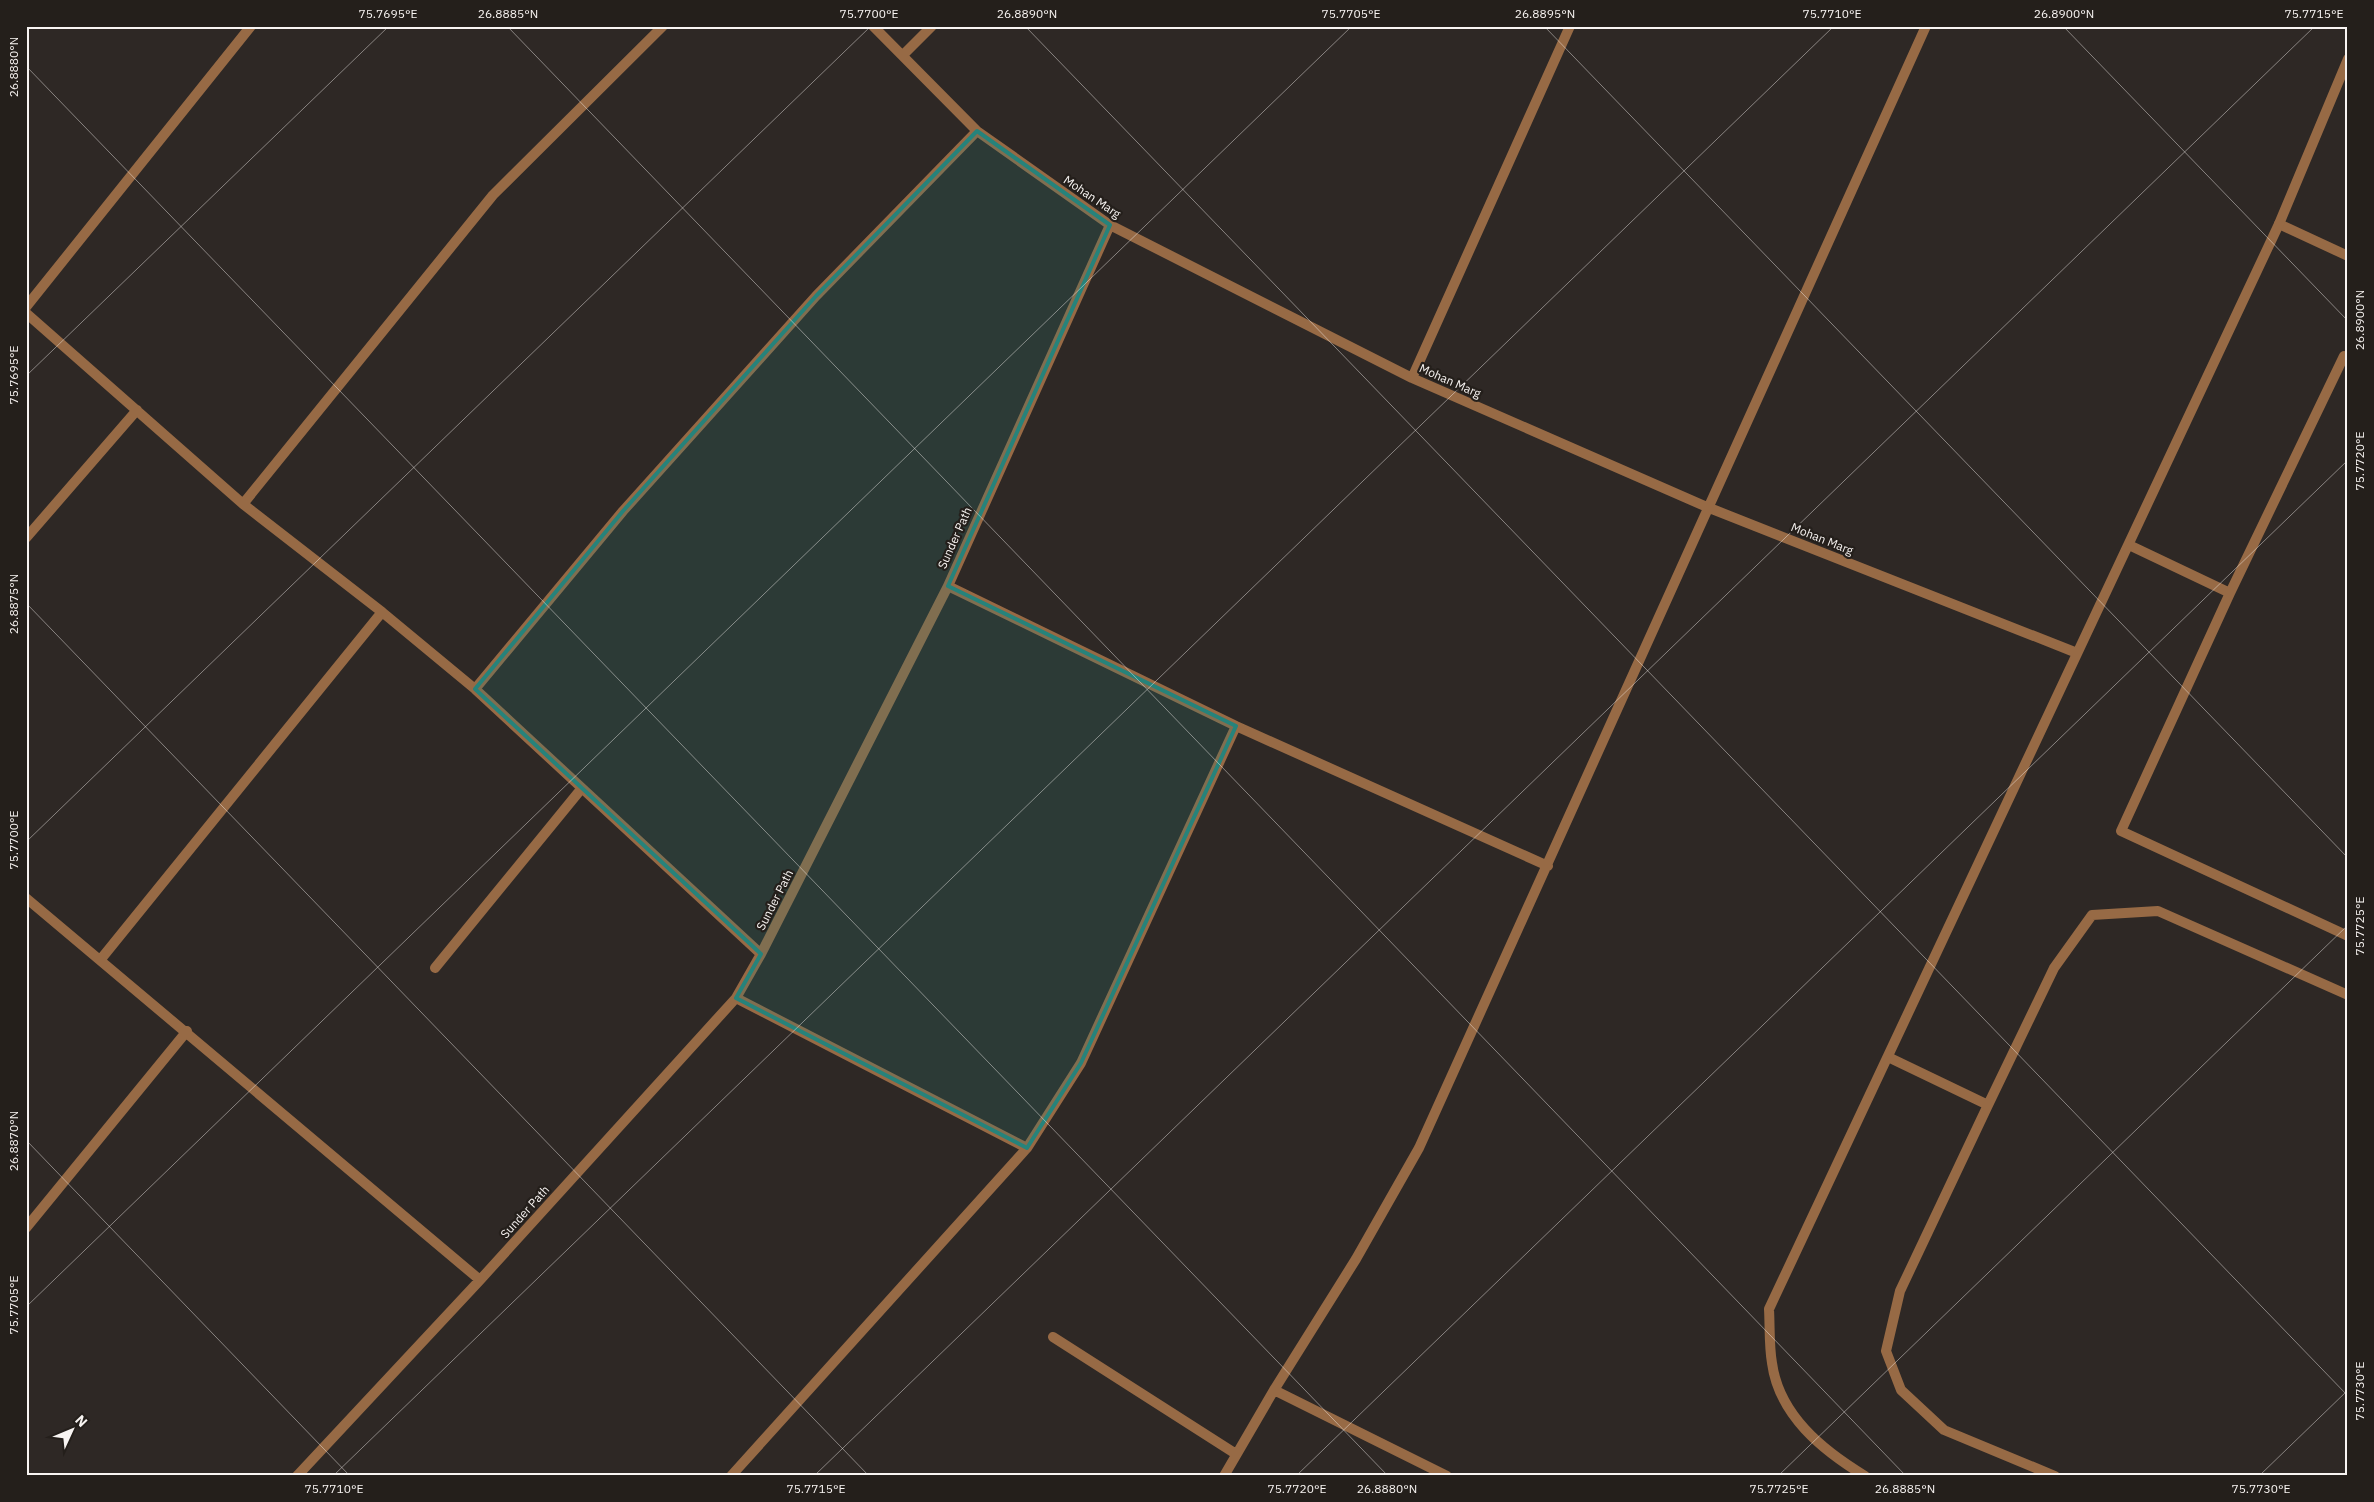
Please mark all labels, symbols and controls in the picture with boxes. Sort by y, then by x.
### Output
text: 75.7695°E [358,6,418,21]
text: 26.8885°N [478,6,538,21]
text: 75.7700°E [839,6,899,21]
text: 26.8890°N [997,6,1057,21]
text: 75.7705°E [1321,6,1381,21]
text: 26.8895°N [1515,6,1575,21]
text: 75.7710°E [1802,6,1862,21]
text: 26.8900°N [2034,6,2094,21]
text: 75.7715°E [2284,6,2344,21]
text: 26.8880°N [6,37,21,97]
street label: Mohan Marg [1061,172,1124,222]
text: 26.8900°N [2352,290,2367,350]
text: 75.7695°E [6,345,21,405]
street label: Mohan Marg [1417,360,1484,401]
text: 75.7720°E [2352,431,2367,491]
street label: Sunder Path [934,505,975,571]
street label: Mohan Marg [1789,519,1856,558]
text: 26.8875°N [6,574,21,634]
text: 75.7700°E [6,810,21,870]
street label: Sunder Path [753,867,796,933]
text: 75.7725°E [2352,896,2367,956]
text: 26.8870°N [6,1111,21,1171]
street label: Sunder Path [497,1182,552,1241]
text: 75.7705°E [6,1275,21,1335]
text: 75.7730°E [2352,1361,2367,1421]
north arrow [48,1404,98,1454]
text: N [71,1411,91,1431]
text: 75.7710°E [304,1481,364,1496]
text: 75.7715°E [786,1481,846,1496]
text: 75.7720°E [1267,1481,1327,1496]
text: 26.8880°N [1357,1481,1417,1496]
text: 75.7725°E [1749,1481,1809,1496]
text: 26.8885°N [1875,1481,1935,1496]
text: 75.7730°E [2231,1481,2291,1496]

